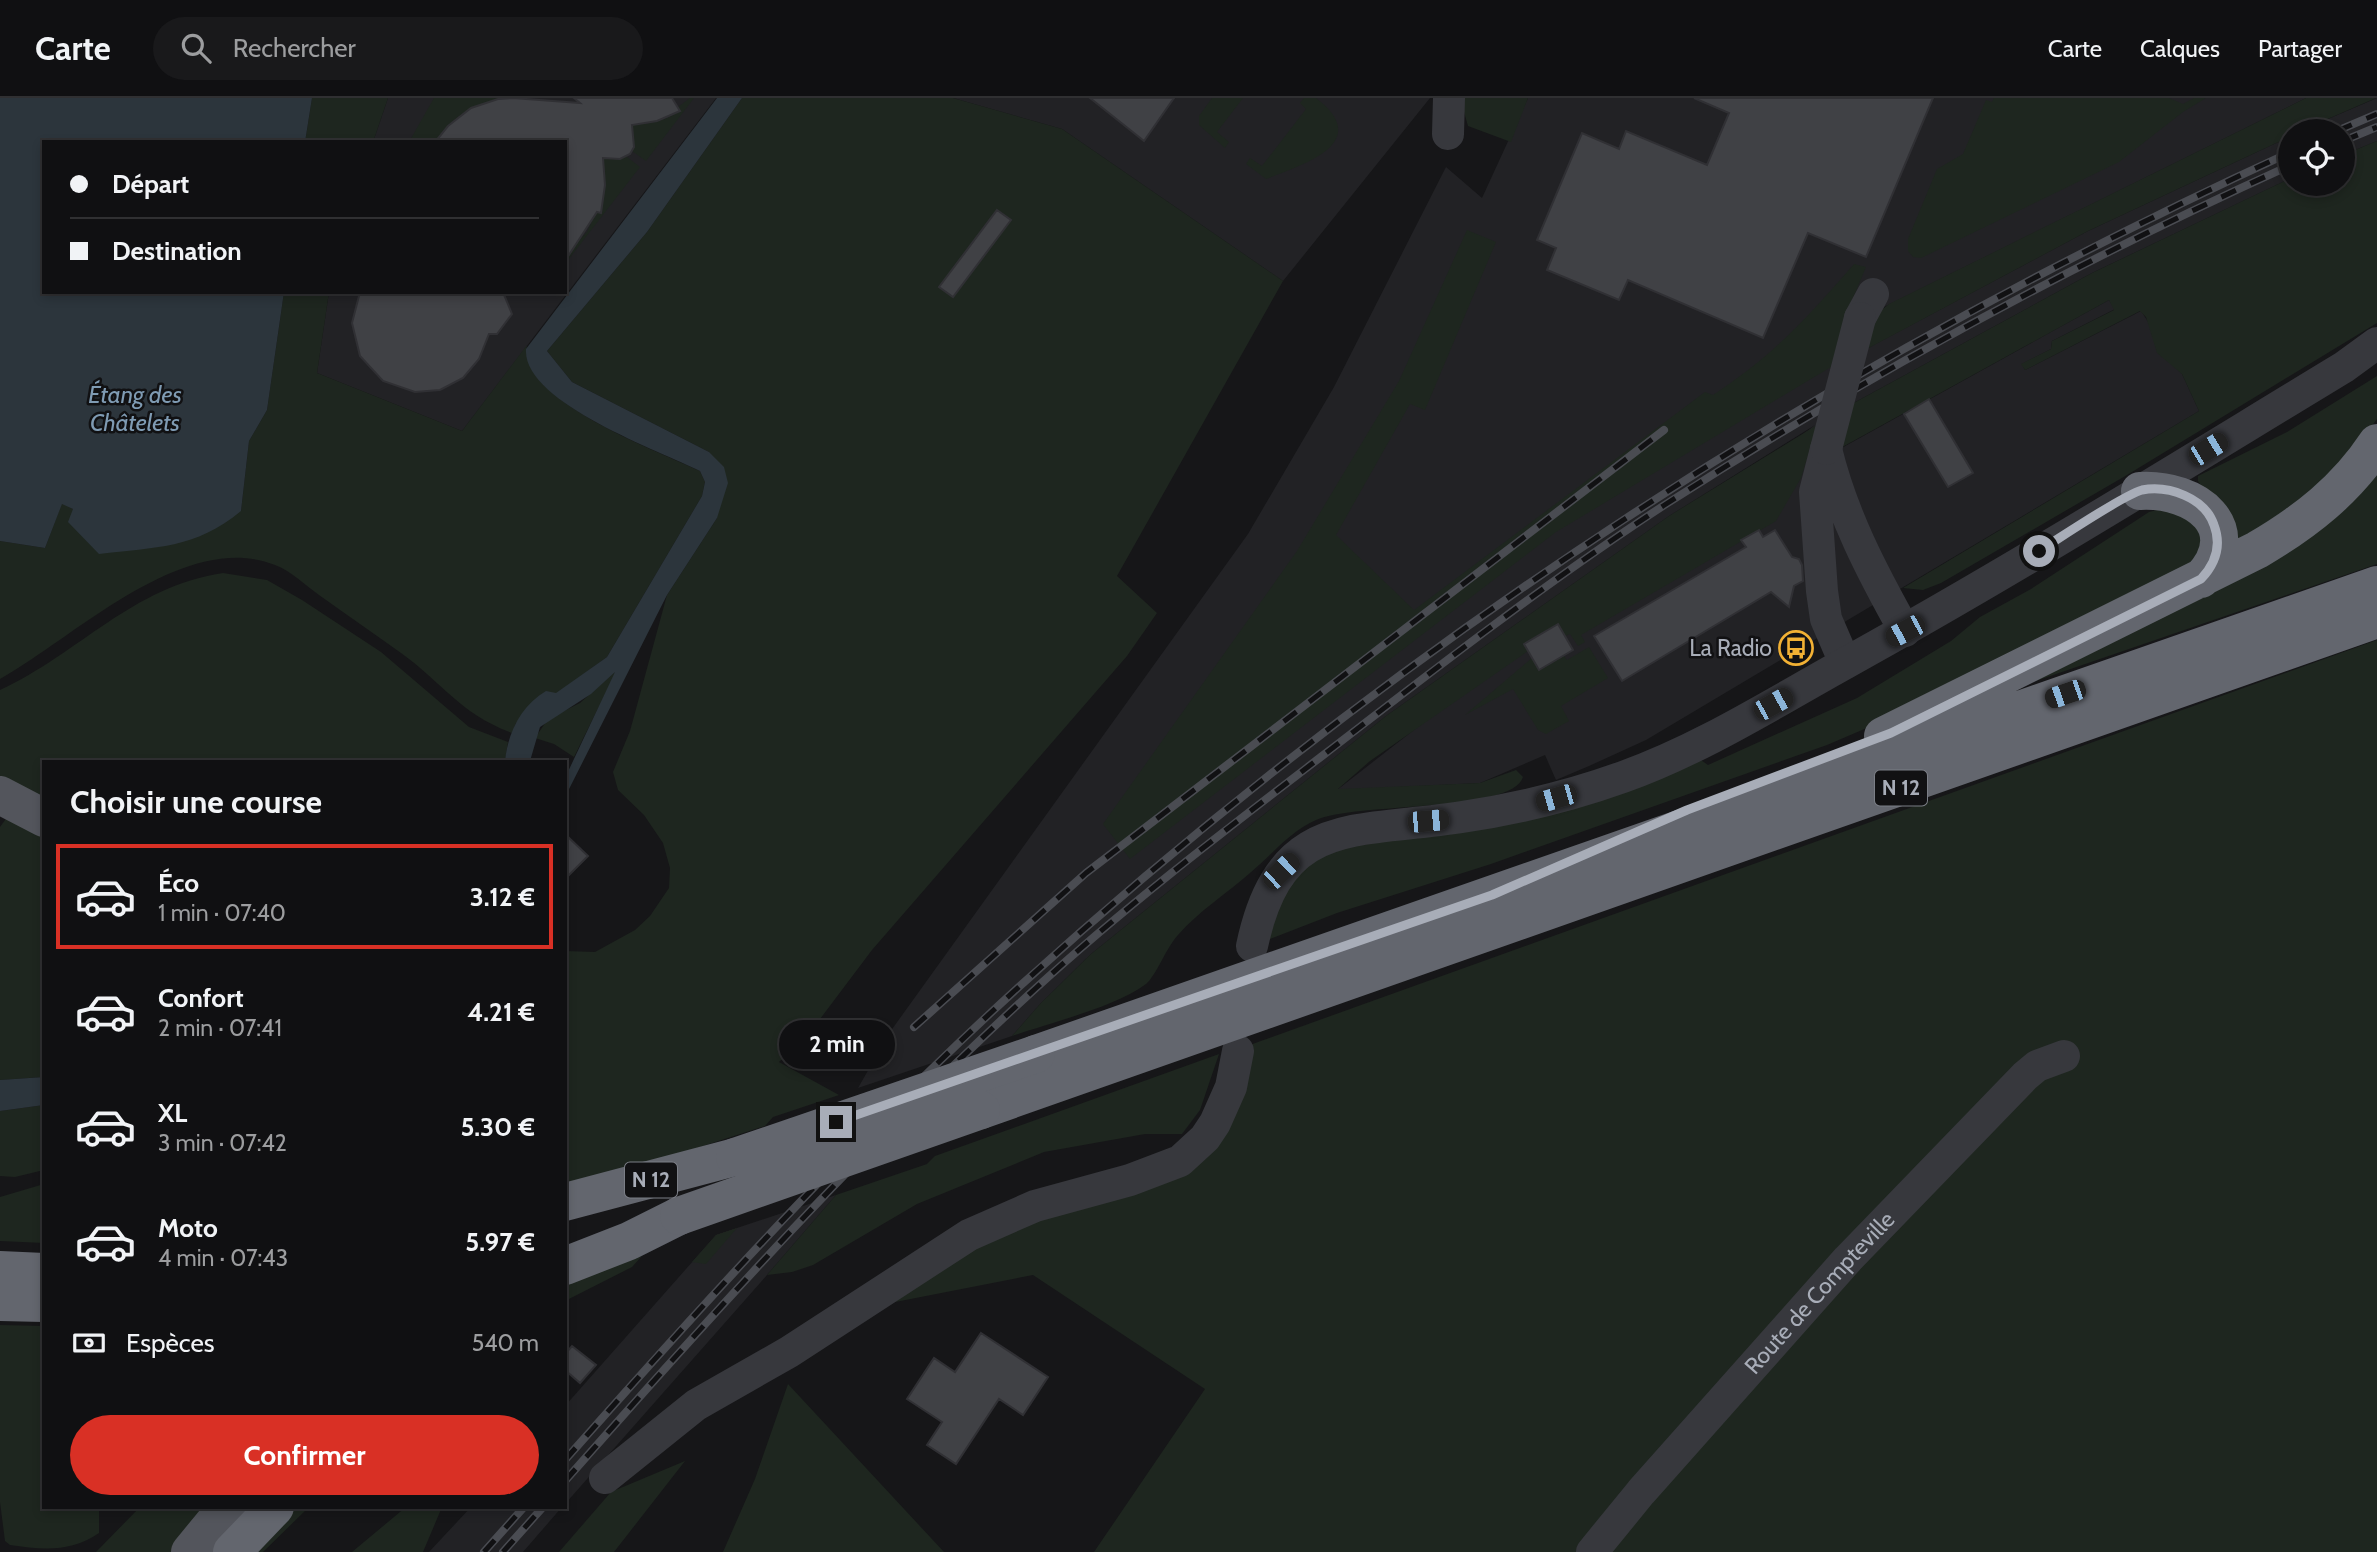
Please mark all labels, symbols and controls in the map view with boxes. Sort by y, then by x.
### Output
search box [153,17,643,80]
text: Carte [35,28,111,68]
icon: search [177,29,215,67]
text: Rechercher [233,32,356,64]
text: Carte [2048,34,2102,63]
text: Calques [2140,34,2220,63]
text: Partager [2258,34,2342,63]
map controls [2278,119,2355,196]
button: locate [2278,119,2355,196]
text: Départ [112,168,189,200]
text: Destination [112,235,242,267]
water label: Étang des Châtelets [88,379,182,437]
car [2185,429,2232,469]
route start [2023,535,2055,567]
car [1882,612,1929,650]
bus stop icon: La Radio [1777,629,1815,667]
place label: La Radio [1689,634,1772,662]
car [2042,677,2089,711]
car [1750,685,1797,723]
road number: N 12 [1875,770,1927,806]
text: Choisir une course [70,782,322,821]
car [1533,782,1580,814]
car [1407,809,1450,833]
car [1259,849,1304,893]
icon: car [74,865,137,928]
text: Éco [158,867,199,899]
text: 3.12 € [470,881,535,913]
text: 1 min · 07:40 [158,899,286,927]
icon: car [74,980,137,1043]
text: Confort [158,982,244,1014]
text: 4.21 € [467,996,535,1028]
text: 2 min · 07:41 [158,1014,282,1042]
callout: 2 min [778,1020,894,1070]
text: 2 min [809,1030,865,1058]
icon: car [74,1095,137,1158]
text: XL [158,1097,187,1129]
route end [820,1106,852,1138]
text: 5.30 € [460,1111,535,1143]
text: 3 min · 07:42 [158,1129,287,1157]
road number: N 12 [625,1162,677,1198]
street label: Route de Compteville [1738,1205,1901,1380]
icon: car [74,1210,137,1273]
text: Moto [158,1212,218,1244]
text: 5.97 € [465,1226,535,1258]
text: 4 min · 07:43 [158,1244,288,1272]
icon: cash [70,1324,108,1362]
text: Espèces [126,1327,215,1359]
text: 540 m [472,1329,539,1357]
button: Confirmer [70,1415,539,1495]

